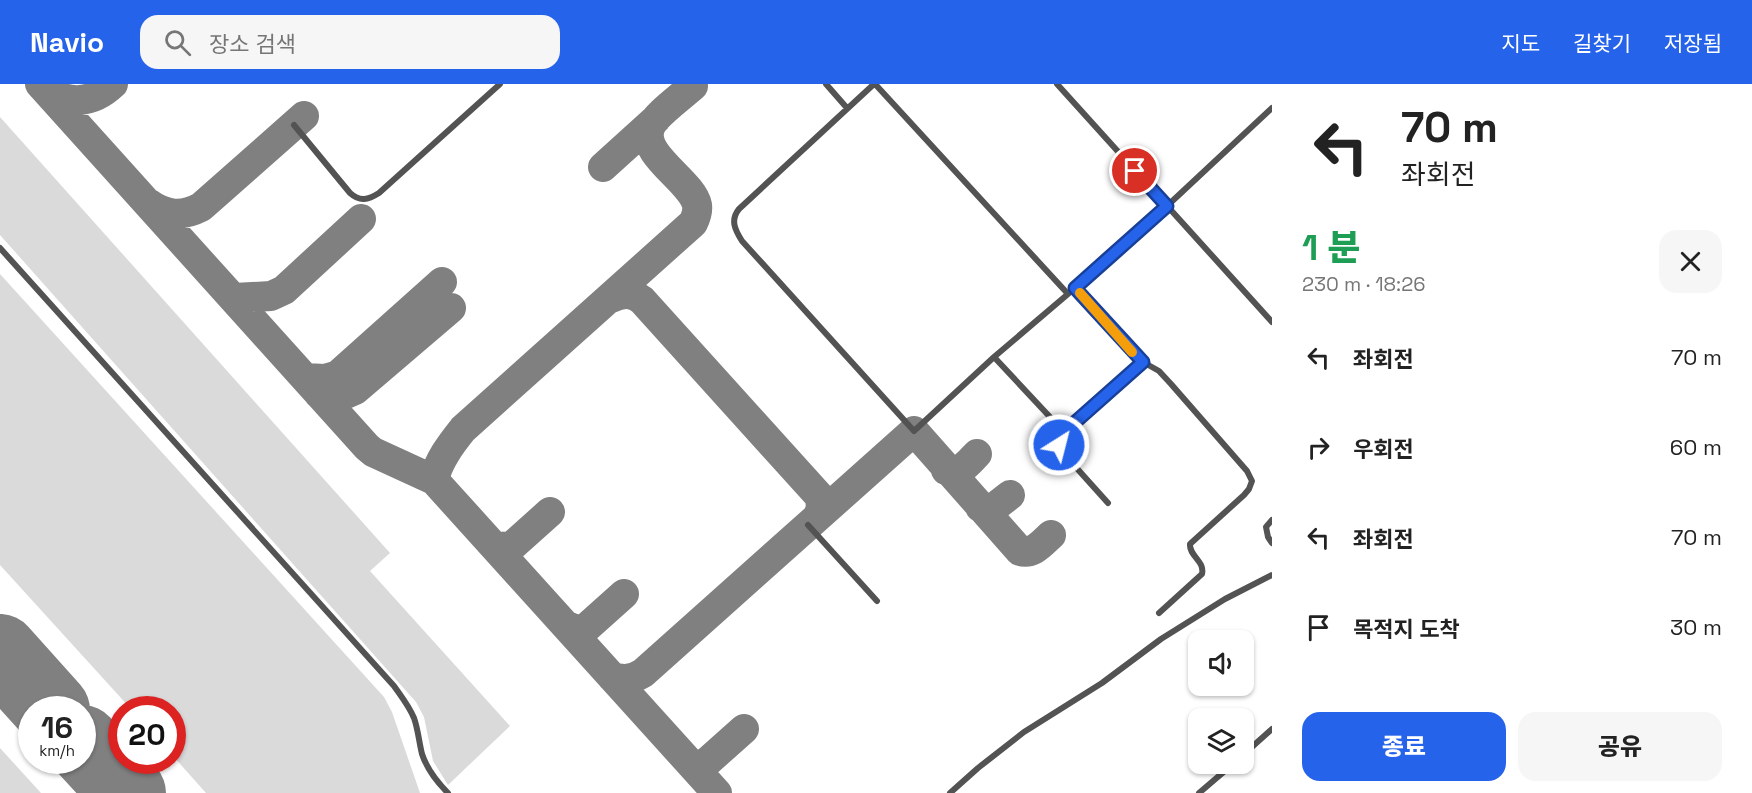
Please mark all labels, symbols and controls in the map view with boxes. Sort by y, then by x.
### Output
search box [140,15,560,69]
text: Navio [30,24,104,60]
icon: search [161,26,194,59]
text: 장소 검색 [209,30,296,58]
text: 지도 [1501,30,1540,57]
text: 길찾기 [1573,30,1631,57]
text: 저장됨 [1664,30,1722,57]
text: 70 m [1401,101,1498,154]
icon: left [1302,108,1380,186]
pin [1109,145,1160,196]
icon: arrive [1118,154,1151,187]
text: 좌회전 [1401,157,1476,192]
text: 1 분 [1302,225,1361,271]
button: close [1659,230,1722,293]
text: 230 m · 18:26 [1302,271,1425,297]
icon: left [1302,341,1335,374]
text: 70 m [1671,343,1722,371]
text: 좌회전 [1353,345,1414,373]
position arrow [1027,413,1091,477]
icon: right [1302,431,1335,464]
text: 60 m [1670,433,1722,461]
text: 우회전 [1353,435,1414,463]
icon: left [1302,521,1335,554]
text: 70 m [1671,523,1722,551]
text: 좌회전 [1353,525,1414,553]
icon: arrive [1302,611,1335,644]
text: 30 m [1670,613,1722,641]
text: 목적지 도착 [1353,615,1460,643]
map controls [1188,630,1254,774]
button: sound [1188,630,1254,696]
speed limit sign: 20 [108,696,186,774]
text: 16 [41,708,73,747]
button: layers [1188,708,1254,774]
button: 종료 [1302,712,1506,781]
button: 공유 [1518,712,1722,781]
text: km/h [39,741,75,760]

